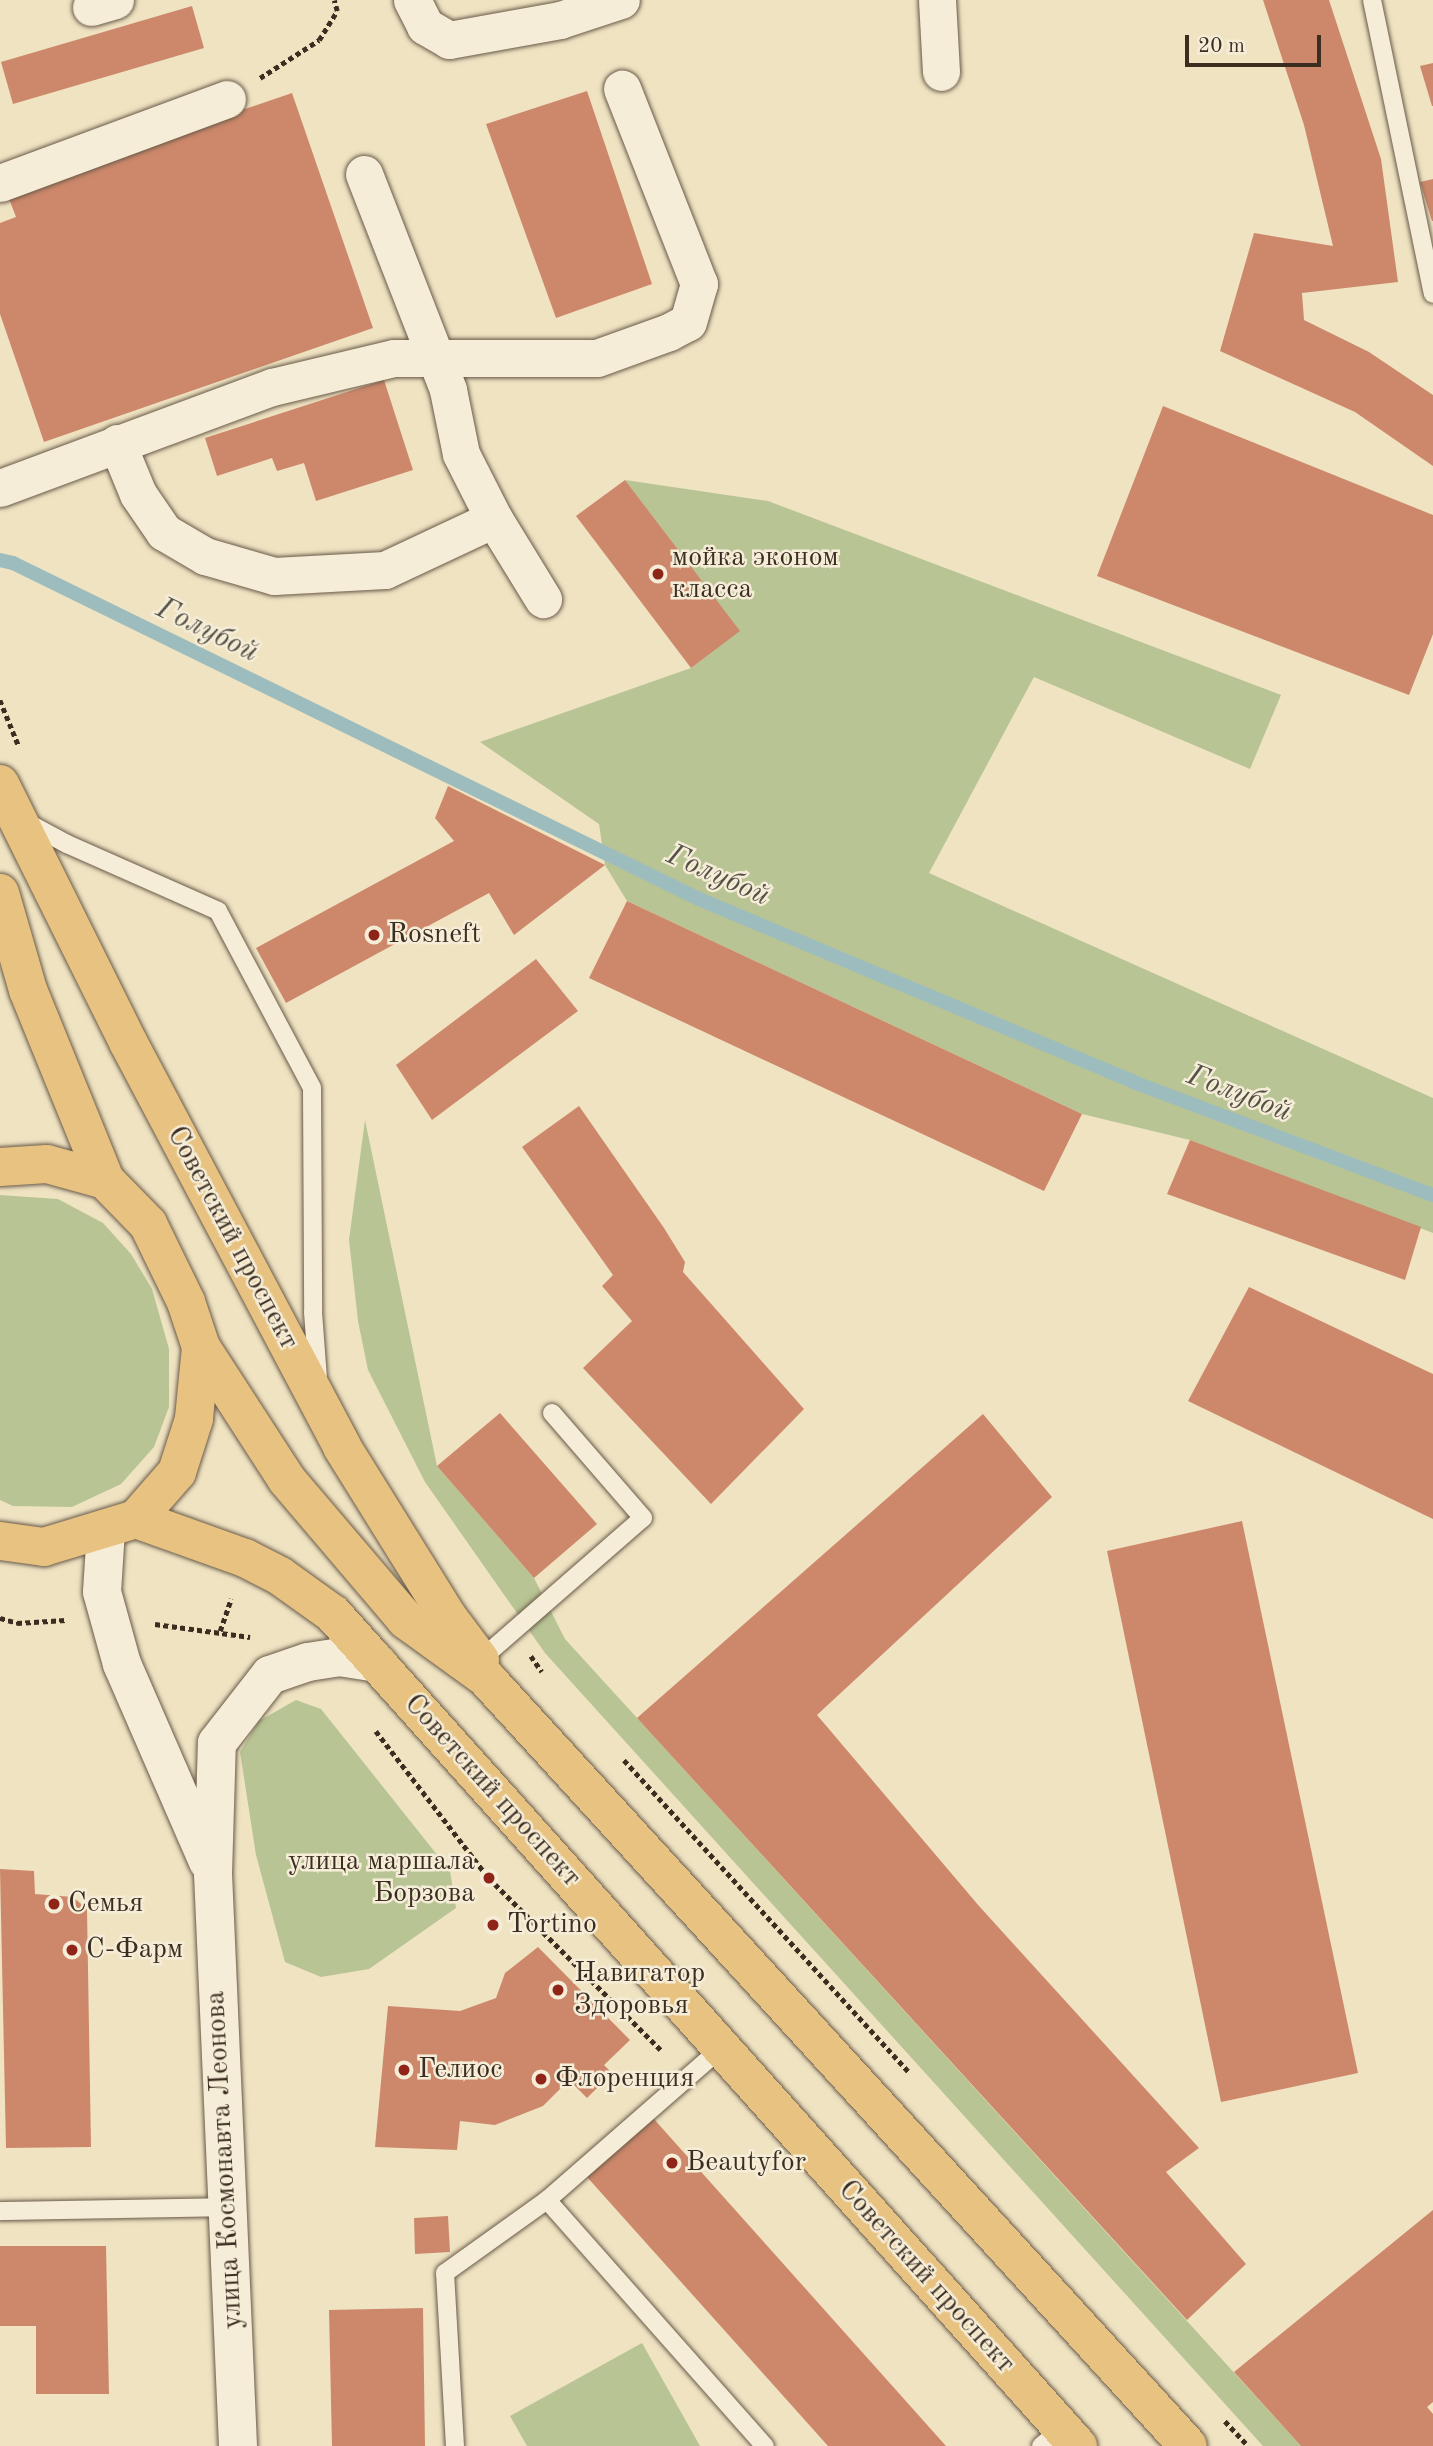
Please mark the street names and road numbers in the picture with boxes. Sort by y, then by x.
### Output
street label: Советский проспект [159,1121,305,1355]
street label: Советский проспект [397,1688,587,1894]
street label: улица Космонавта Леонова [199,1990,251,2330]
street label: Советский проспект [831,2174,1021,2380]

